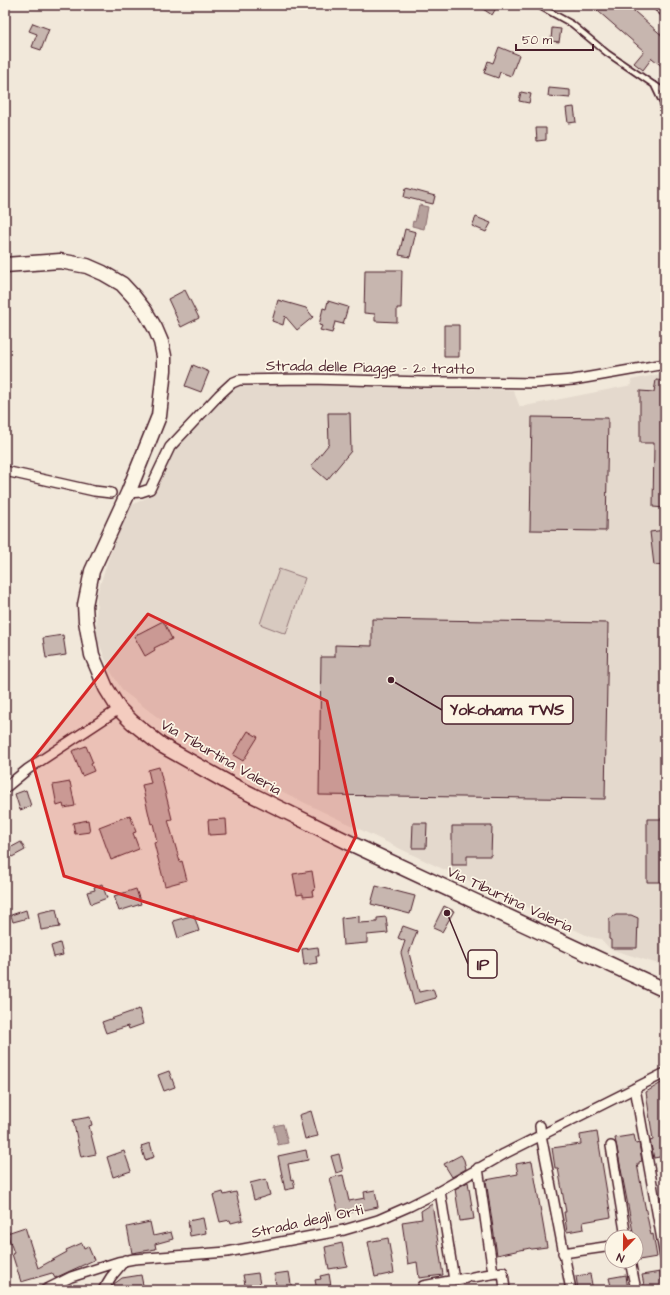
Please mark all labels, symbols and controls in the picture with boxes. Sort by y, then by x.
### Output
scale bar [516,26,593,52]
text: 50 m [522,32,553,49]
street label: Strada delle Piagge – 2º tratto [266,355,475,381]
callout: Yokohama TWS [442,696,573,724]
text: Yokohama TWS [450,699,565,721]
street label: Via Tiburtina Valeria [156,714,285,801]
street label: Via Tiburtina Valeria [444,861,576,938]
callout: IP [468,950,497,978]
text: IP [477,954,490,976]
street label: Strada degli Orti [249,1199,366,1245]
north arrow [604,1229,644,1269]
text: N [614,1250,626,1266]

